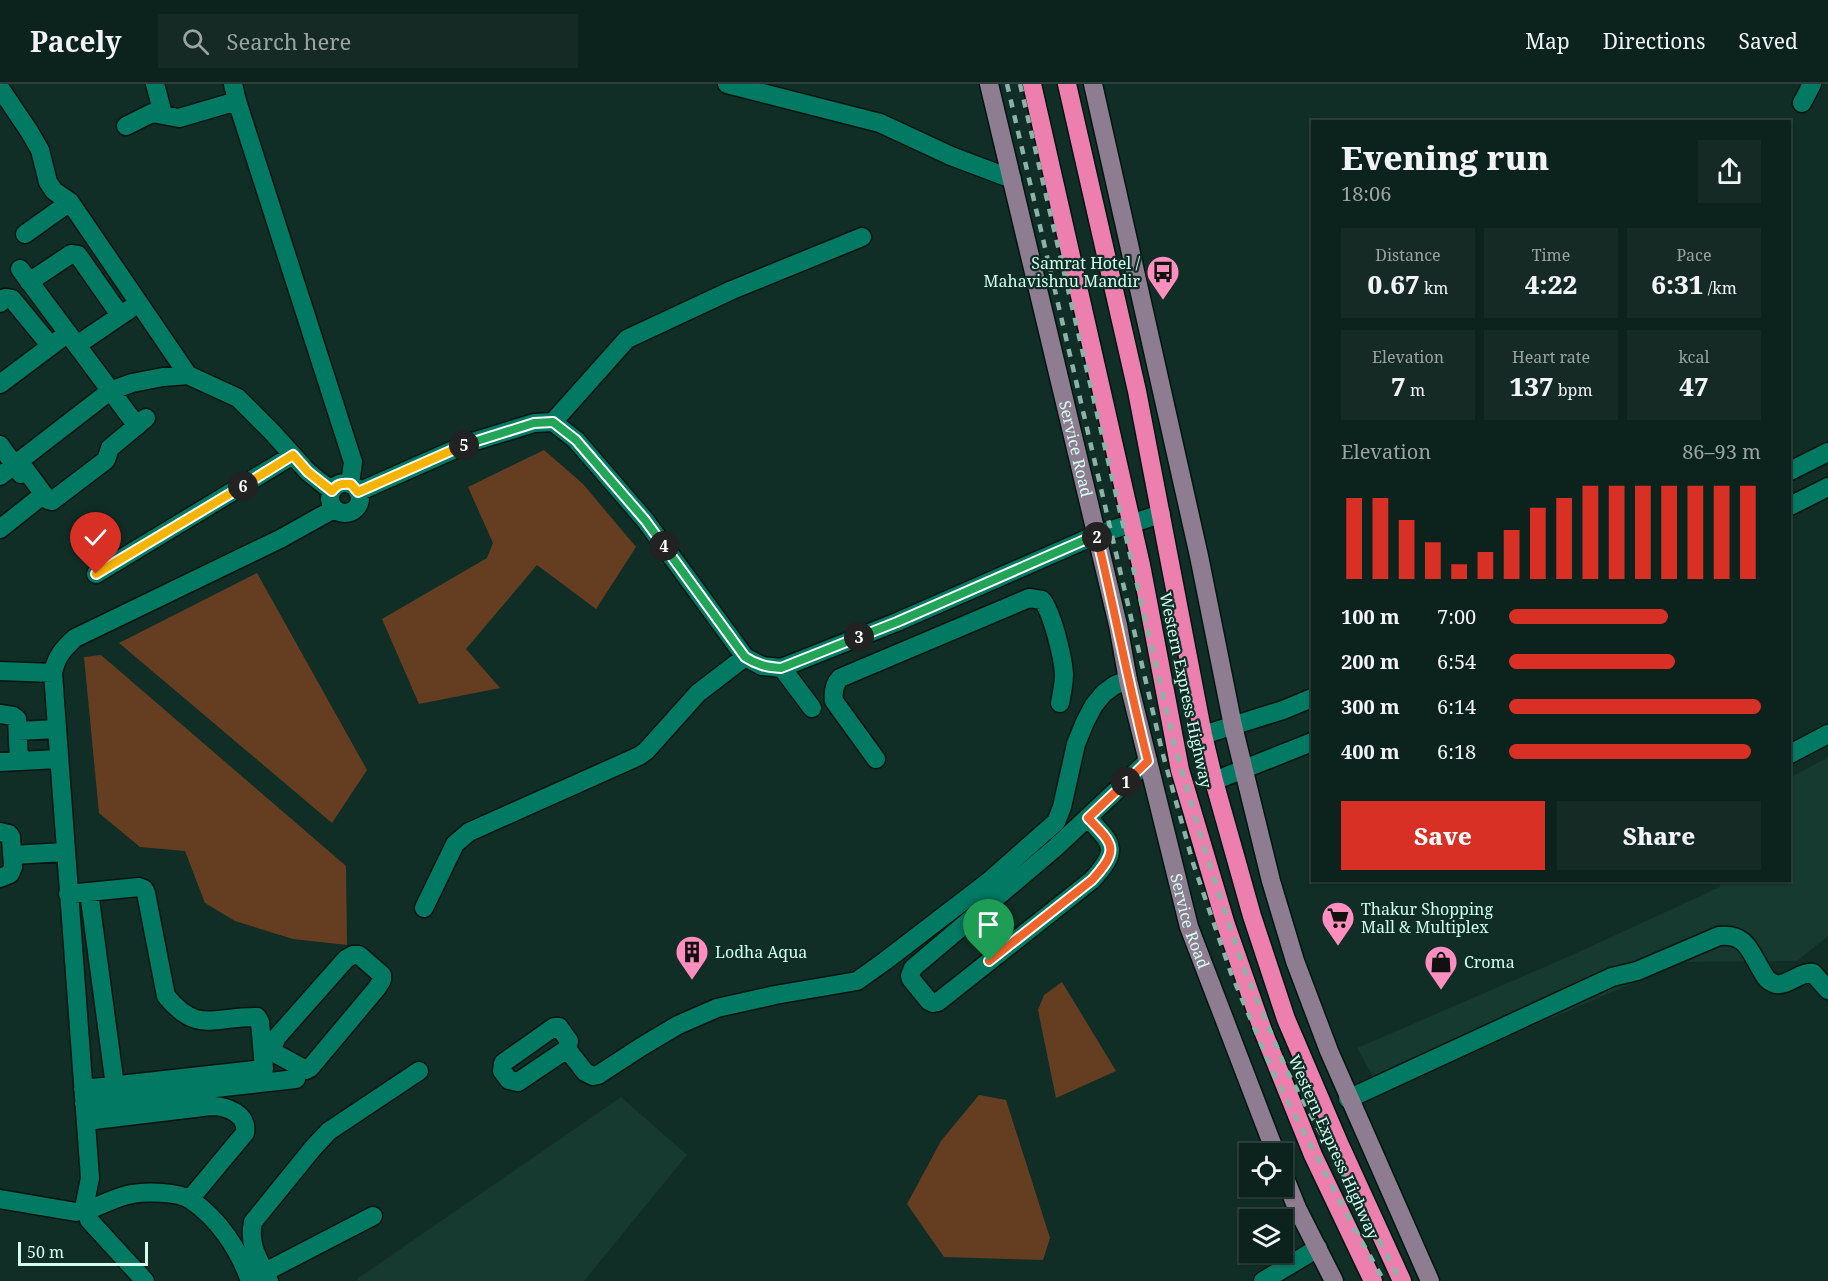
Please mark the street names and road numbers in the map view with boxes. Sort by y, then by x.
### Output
street label: Service Road [1054,398,1098,499]
street label: Western Express Highway [1154,590,1218,791]
street label: Service Road [1165,871,1215,972]
street label: Western Express Highway [1283,1051,1385,1244]

